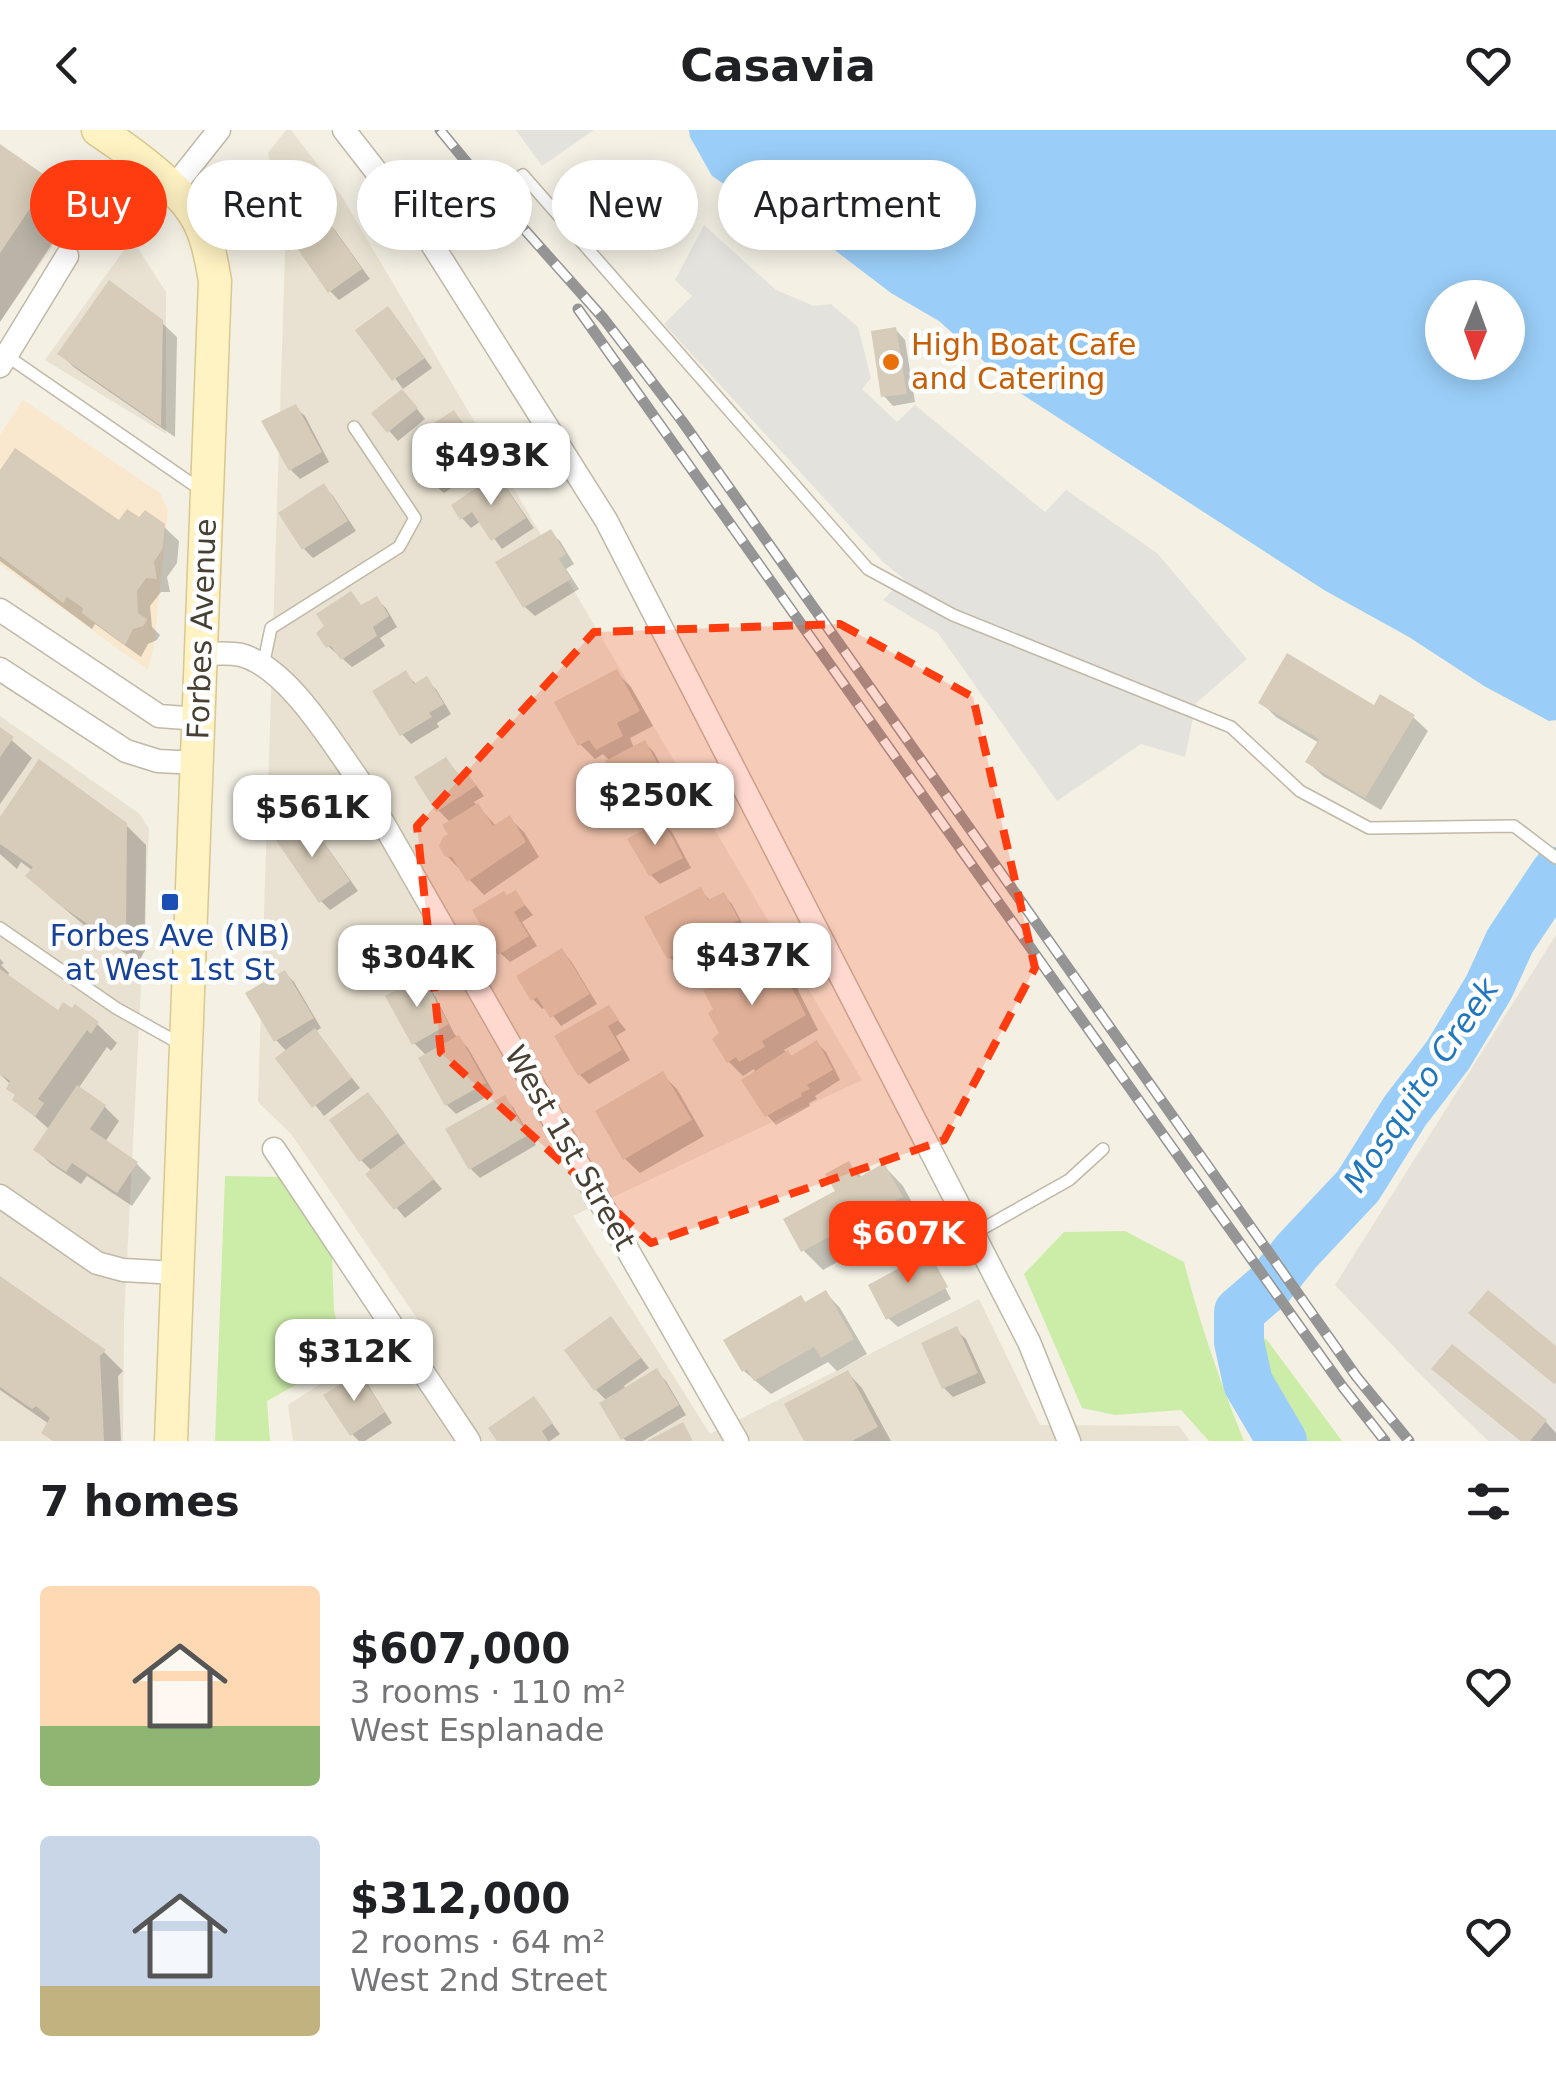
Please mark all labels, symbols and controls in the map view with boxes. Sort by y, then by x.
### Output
icon: back [40,38,95,93]
icon: heart [1461,38,1516,93]
text: Casavia [680,39,876,92]
chip: Buy [30,160,167,250]
chip: Rent [187,160,337,250]
chip: Filters [357,160,532,250]
chip: New [552,160,698,250]
chip: Apartment [718,160,976,250]
north arrow [1425,280,1525,380]
map controls [1425,280,1525,380]
place label: High Boat Cafe and Catering [911,327,1136,396]
marker: High Boat Cafe and Catering [880,351,902,373]
pin: $493K [421,423,561,508]
text: $493K [434,436,548,474]
street label: Forbes Avenue [180,518,223,740]
pin: $250K [585,763,725,848]
pin: $561K [242,775,382,860]
text: $250K [598,776,712,814]
text: $561K [255,788,369,826]
marker: Forbes Ave (NB) at West 1st St [159,891,181,913]
place label: Forbes Ave (NB) at West 1st St [50,918,290,987]
pin: $437K [682,923,822,1008]
pin: $304K [347,925,487,1010]
text: $437K [695,936,809,974]
text: $304K [360,938,474,976]
water label: Mosquito Creek [1336,970,1507,1199]
street label: West 1st Street [498,1039,643,1256]
pin: $607K [838,1201,978,1286]
text: $607K [851,1214,965,1252]
pin: $312K [284,1319,424,1404]
text: $312K [297,1332,411,1370]
icon: filters [1461,1474,1516,1529]
text: 7 homes [40,1477,240,1526]
text: $607,000 [350,1624,571,1673]
icon: home [120,1626,240,1746]
icon: heart [1461,1659,1516,1714]
text: 3 rooms · 110 m² [350,1673,626,1711]
text: West Esplanade [350,1711,604,1749]
text: $312,000 [350,1874,571,1923]
icon: home [120,1876,240,1996]
icon: heart [1461,1909,1516,1964]
text: 2 rooms · 64 m² [350,1923,605,1961]
text: West 2nd Street [350,1961,607,1999]

